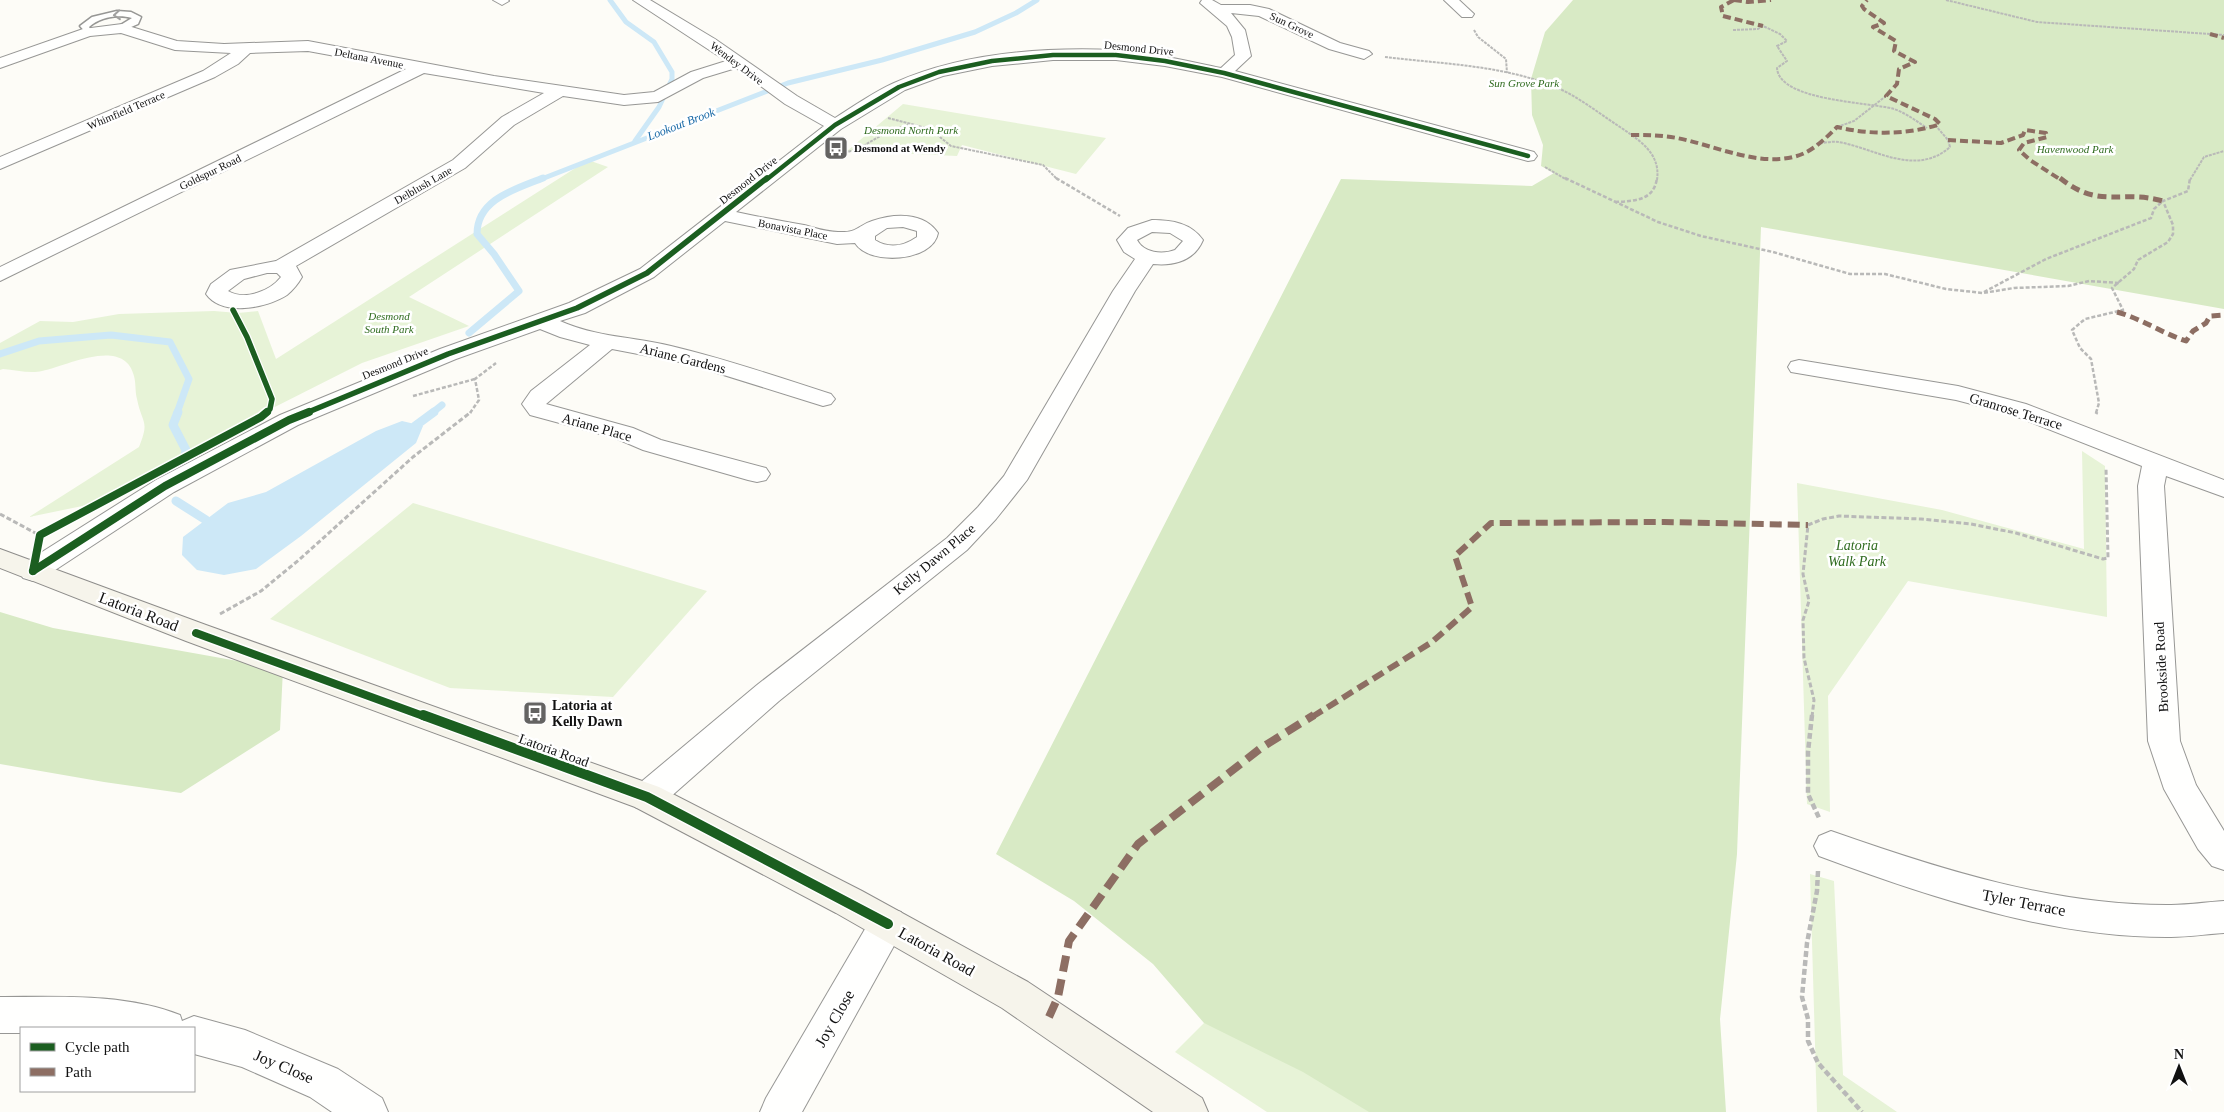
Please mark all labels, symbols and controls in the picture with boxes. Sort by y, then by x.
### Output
one-way arrow [113,9,121,20]
street label: Sun Grove [1268,10,1316,40]
street label: Desmond Drive [1104,38,1175,58]
street label: Wendey Drive [708,39,766,87]
street label: Deltana Avenue [334,45,404,71]
park label: Sun Grove Park [1489,77,1560,89]
street label: Whimfield Terrace [85,88,167,132]
water label: Lookout Brook [644,104,717,144]
park label: Desmond North Park [863,124,959,136]
bus stop icon: Desmond at Wendy [823,135,849,161]
place label: Desmond at Wendy [854,142,946,154]
park label: Havenwood Park [2036,143,2114,155]
street label: Goldspur Road [177,152,243,192]
street label: Desmond Drive [717,154,779,206]
street label: Delblush Lane [392,164,454,206]
street label: Bonavista Place [757,216,829,242]
park label: Desmond South Park [364,310,415,335]
street label: Ariane Gardens [638,341,728,376]
street label: Desmond Drive [360,344,430,382]
street label: Granrose Terrace [1968,390,2064,433]
street label: Ariane Place [560,410,633,445]
street label: Kelly Dawn Place [890,521,978,598]
park label: Latoria Walk Park [1828,538,1887,569]
street label: Latoria Road [97,588,181,634]
street label: Brookside Road [2152,621,2171,713]
place label: Latoria at Kelly Dawn [552,698,623,729]
bus stop icon: Latoria at Kelly Dawn [522,700,548,726]
street label: Latoria Road [517,731,591,770]
street label: Tyler Terrace [1980,886,2067,920]
street label: Latoria Road [896,924,978,979]
street label: Joy Close [811,987,858,1050]
legend [20,1027,195,1092]
text: Cycle path [65,1039,130,1055]
north arrow [2154,1042,2204,1092]
street label: Joy Close [251,1046,316,1087]
text: N [2174,1047,2184,1062]
text: Path [65,1064,92,1080]

